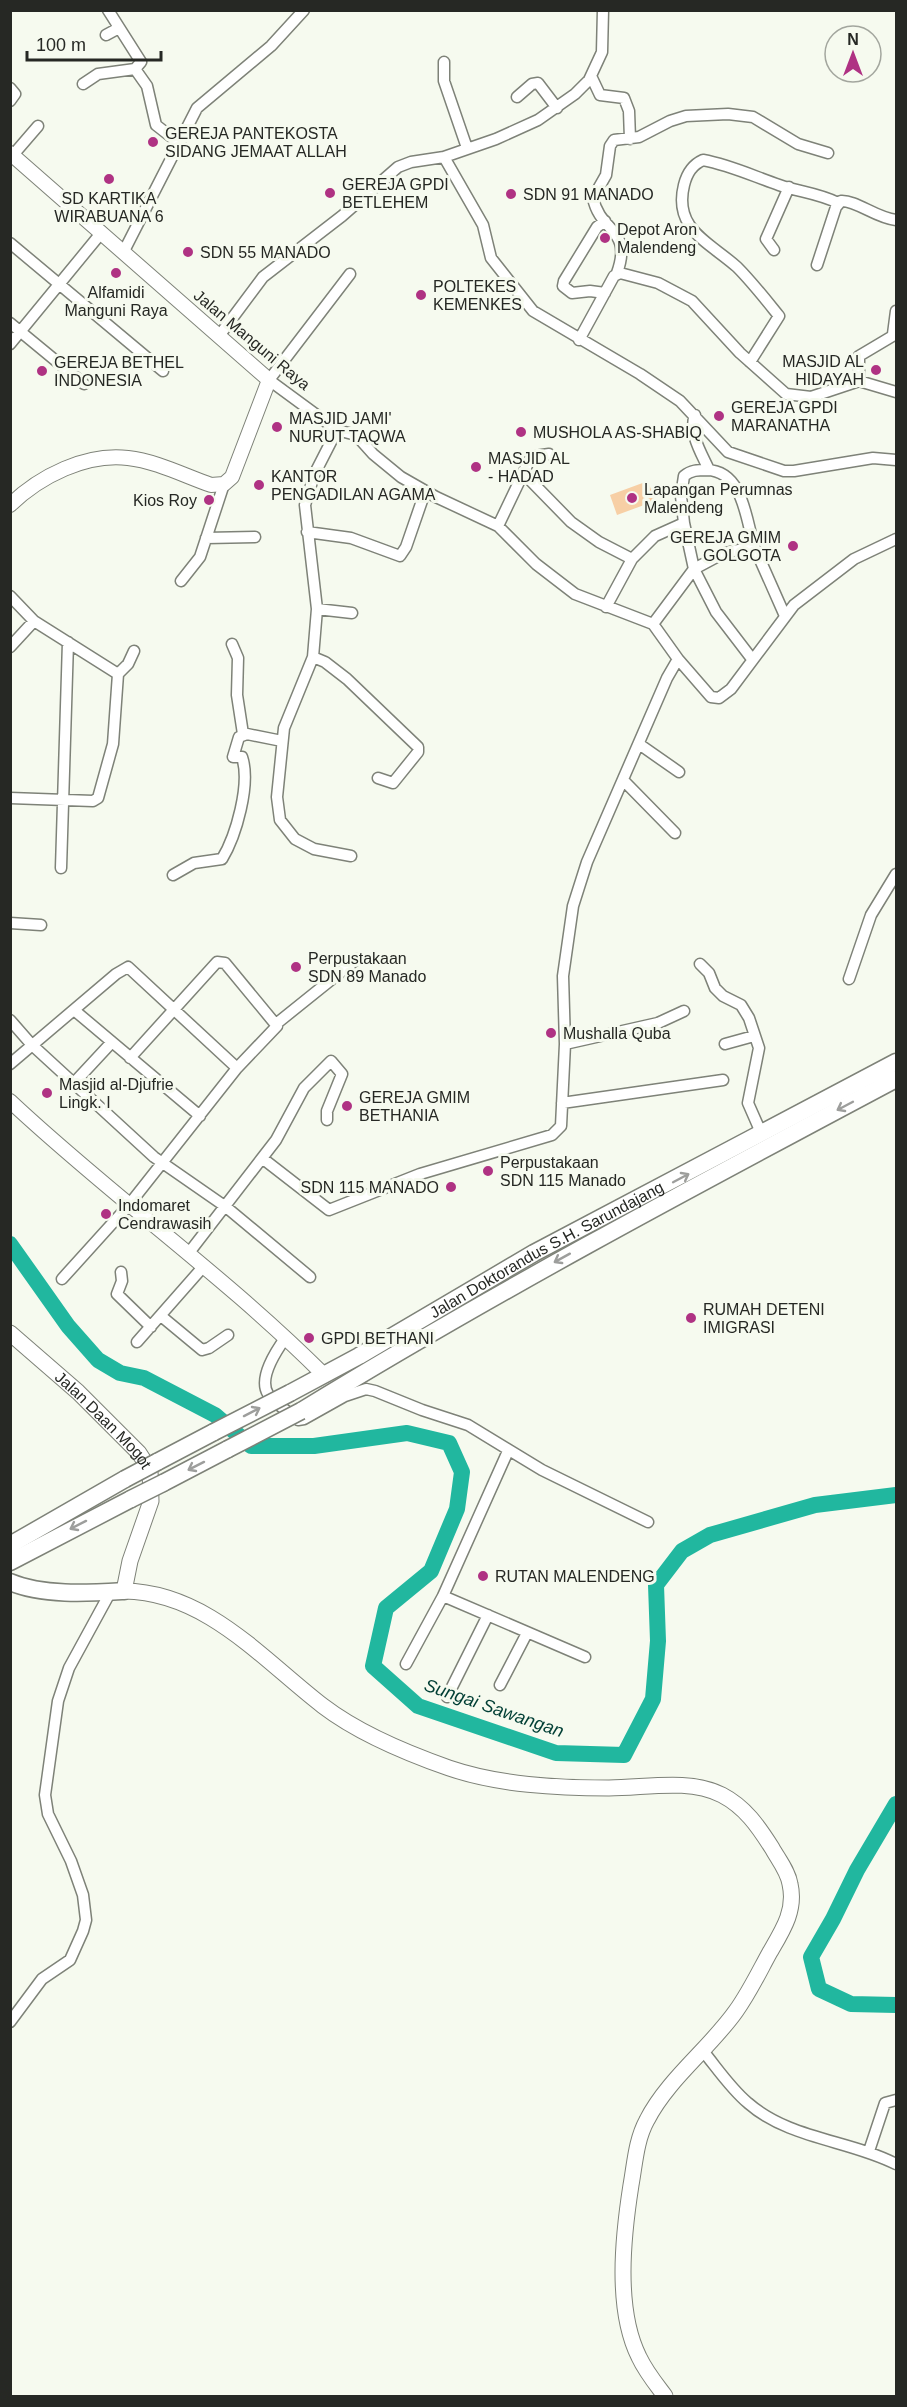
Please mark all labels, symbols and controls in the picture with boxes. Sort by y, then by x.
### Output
scale bar [27,24,160,62]
north arrow [823,24,883,84]
text: N [847,31,859,48]
text: 100 m [36,35,86,55]
place label: GEREJA PANTEKOSTA SIDANG JEMAAT ALLAH [165,125,347,160]
marker: GEREJA PANTEKOSTA SIDANG JEMAAT ALLAH [146,135,160,149]
marker: SD KARTIKA WIRABUANA 6 [102,172,116,186]
place label: GEREJA GPDI BETLEHEM [342,176,449,211]
marker: GEREJA GPDI BETLEHEM [323,186,337,200]
place label: SDN 91 MANADO [523,186,654,203]
marker: SDN 91 MANADO [504,187,518,201]
place label: SD KARTIKA WIRABUANA 6 [54,190,164,225]
place label: Depot Aron Malendeng [617,221,697,256]
marker: Depot Aron Malendeng [598,231,612,245]
place label: SDN 55 MANADO [200,244,331,261]
marker: SDN 55 MANADO [181,245,195,259]
marker: Alfamidi Manguni Raya [109,266,123,280]
place label: POLTEKES KEMENKES [433,278,522,313]
place label: Alfamidi Manguni Raya [64,284,168,319]
street label: Jalan Manguni Raya [191,287,313,393]
marker: POLTEKES KEMENKES [414,288,428,302]
place label: MASJID AL HIDAYAH [782,353,864,388]
place label: GEREJA BETHEL INDONESIA [54,354,184,389]
marker: MASJID AL HIDAYAH [869,363,883,377]
marker: GEREJA BETHEL INDONESIA [35,364,49,378]
place label: GEREJA GPDI MARANATHA [731,399,838,434]
marker: GEREJA GPDI MARANATHA [712,409,726,423]
place label: MASJID JAMI' NURUT TAQWA [289,410,406,445]
marker: MASJID JAMI' NURUT TAQWA [270,420,284,434]
place label: MUSHOLA AS-SHABIQ [533,424,702,441]
marker: MUSHOLA AS-SHABIQ [514,425,528,439]
place label: MASJID AL - HADAD [488,450,570,485]
marker: MASJID AL - HADAD [469,460,483,474]
place label: KANTOR PENGADILAN AGAMA [271,468,436,503]
marker: KANTOR PENGADILAN AGAMA [252,478,266,492]
place label: Lapangan Perumnas Malendeng [644,481,793,516]
marker: Lapangan Perumnas Malendeng [625,491,639,505]
place label: Kios Roy [133,492,197,509]
marker: Kios Roy [202,493,216,507]
place label: GEREJA GMIM GOLGOTA [670,529,781,564]
marker: GEREJA GMIM GOLGOTA [786,539,800,553]
place label: Perpustakaan SDN 89 Manado [308,950,426,985]
marker: Perpustakaan SDN 89 Manado [289,960,303,974]
place label: Mushalla Quba [563,1025,671,1042]
marker: Mushalla Quba [544,1026,558,1040]
place label: Masjid al-Djufrie Lingk. I [59,1076,174,1111]
marker: Masjid al-Djufrie Lingk. I [40,1086,54,1100]
place label: GEREJA GMIM BETHANIA [359,1089,470,1124]
marker: GEREJA GMIM BETHANIA [340,1099,354,1113]
one-way arrow [837,1100,854,1112]
place label: Perpustakaan SDN 115 Manado [500,1154,626,1189]
marker: Perpustakaan SDN 115 Manado [481,1164,495,1178]
one-way arrow [671,1172,689,1183]
street label: Jalan Doktorandus S.H. Sarundajang [427,1178,666,1321]
place label: SDN 115 MANADO [301,1179,439,1196]
marker: SDN 115 MANADO [444,1180,458,1194]
place label: Indomaret Cendrawasih [118,1197,211,1232]
marker: Indomaret Cendrawasih [99,1207,113,1221]
one-way arrow [554,1252,571,1264]
place label: RUMAH DETENI IMIGRASI [703,1301,825,1336]
marker: RUMAH DETENI IMIGRASI [684,1311,698,1325]
place label: GPDI BETHANI [321,1330,434,1347]
marker: GPDI BETHANI [302,1331,316,1345]
street label: Jalan Daan Mogot [52,1368,156,1472]
one-way arrow [243,1406,261,1418]
one-way arrow [187,1461,205,1472]
one-way arrow [70,1520,88,1532]
place label: RUTAN MALENDENG [495,1568,655,1585]
marker: RUTAN MALENDENG [476,1569,490,1583]
water label: Sungai Sawangan [422,1675,566,1741]

